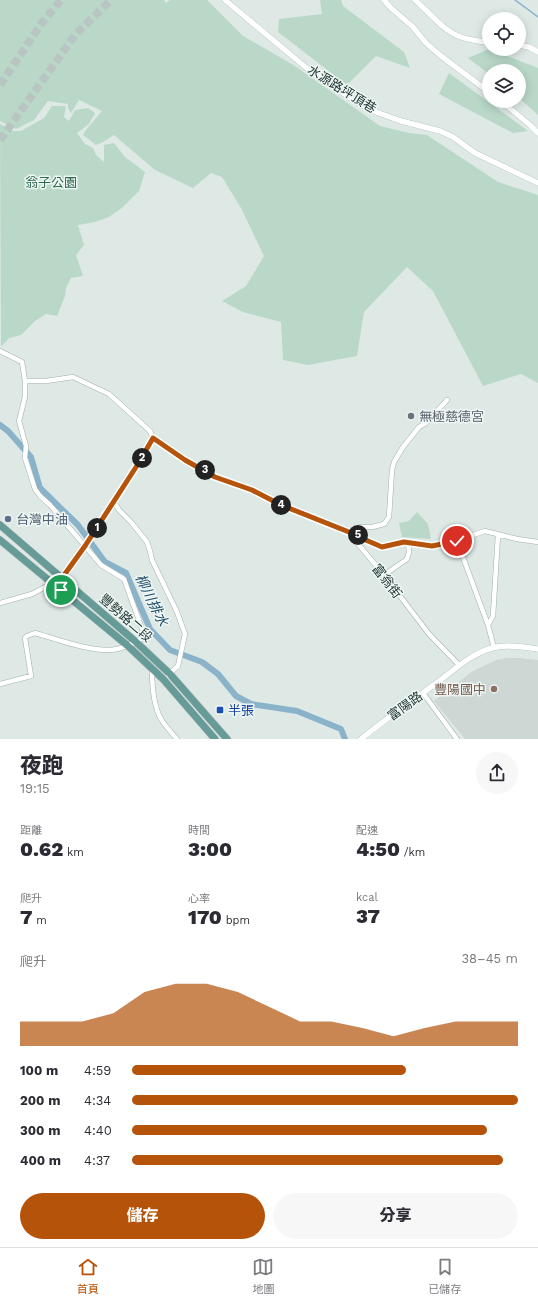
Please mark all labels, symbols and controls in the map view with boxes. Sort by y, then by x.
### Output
map controls [482,12,526,108]
button: locate [482,12,526,56]
street label: 水源路坪頂巷 [305,62,379,116]
button: layers [482,64,526,108]
park label: 翁子公園 [25,175,77,190]
place label: 無極慈德宮 [419,409,484,424]
marker: 無極慈德宮 [406,411,416,421]
pin: 2 [132,448,152,468]
text: 2 [139,451,145,464]
pin: 3 [195,460,215,480]
text: 3 [202,463,208,476]
pin: 4 [271,495,291,515]
text: 4 [277,498,285,511]
place label: 台灣中油 [16,512,68,527]
marker: 台灣中油 [3,514,13,524]
pin: 1 [87,518,107,538]
text: 1 [95,521,99,534]
pin [440,524,474,558]
pin: 5 [348,525,368,545]
text: 5 [355,528,361,541]
icon: check [446,530,468,552]
street label: 富翁街 [369,561,405,601]
water label: 柳川排水 [133,571,172,630]
pin [44,573,78,607]
icon: arrive [50,579,72,601]
street label: 豐勢路二段 [97,591,155,645]
place label: 豐陽國中 [434,682,486,697]
marker: 豐陽國中 [489,684,499,694]
street label: 富陽路 [385,688,425,724]
place label: 半張 [228,703,254,718]
marker: 半張 [215,705,225,715]
button: share [476,752,518,794]
text: 夜跑 [20,753,64,778]
text: 19:15 [20,781,50,796]
text: 距離 [20,824,42,837]
text: 時間 [188,824,210,837]
text: 配速 [356,824,378,837]
text: 0.62 [20,837,63,861]
text: 3:00 [188,837,232,861]
text: 4:50 [356,837,400,861]
text: km [63,846,84,859]
text: /km [400,846,425,859]
text: kcal [356,891,378,904]
text: 爬升 [20,892,42,905]
text: 心率 [188,892,210,905]
text: 37 [356,904,380,928]
text: 7 [20,905,33,929]
text: 170 [188,905,222,929]
text: m [33,914,47,927]
text: bpm [222,914,250,927]
text: 38–45 m [461,951,518,966]
text: 爬升 [20,954,46,969]
text: 100 m [20,1063,58,1078]
text: 4:59 [84,1063,111,1078]
text: 200 m [20,1093,60,1108]
text: 4:34 [84,1093,111,1108]
text: 300 m [20,1123,60,1138]
text: 4:40 [84,1123,112,1138]
text: 400 m [20,1153,61,1168]
text: 4:37 [84,1153,110,1168]
button: 儲存 [20,1193,265,1239]
button: 分享 [273,1193,518,1239]
tab: 首頁 [77,1256,99,1296]
tab: 地圖 [252,1256,274,1296]
tab: 已儲存 [428,1256,461,1296]

